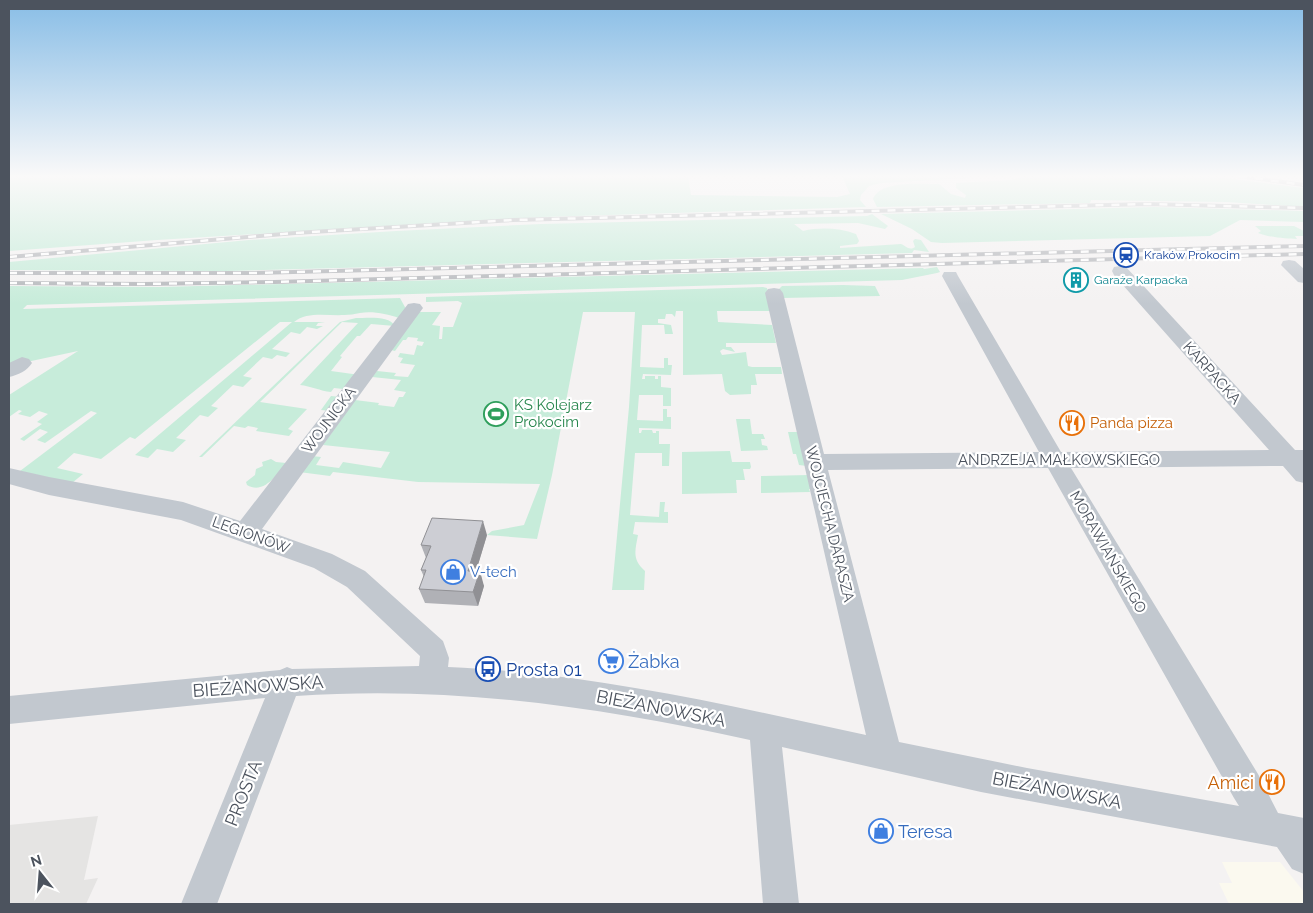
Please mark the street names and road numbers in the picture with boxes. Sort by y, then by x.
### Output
street label: KARPACKA [1179,338,1245,408]
street label: WOJNICKA [298,383,360,457]
street label: WOJCIECHA DARASZA [802,444,858,604]
street label: ANDRZEJA MAŁKOWSKIEGO [958,451,1160,469]
street label: MORAWIAŃSKIEGO [1066,488,1150,616]
street label: LEGIONÓW [210,513,293,558]
street label: BIEŻANOWSKA [192,671,324,701]
street label: BIEŻANOWSKA [595,685,727,731]
street label: PROSTA [220,757,266,829]
street label: BIEŻANOWSKA [991,767,1123,813]

